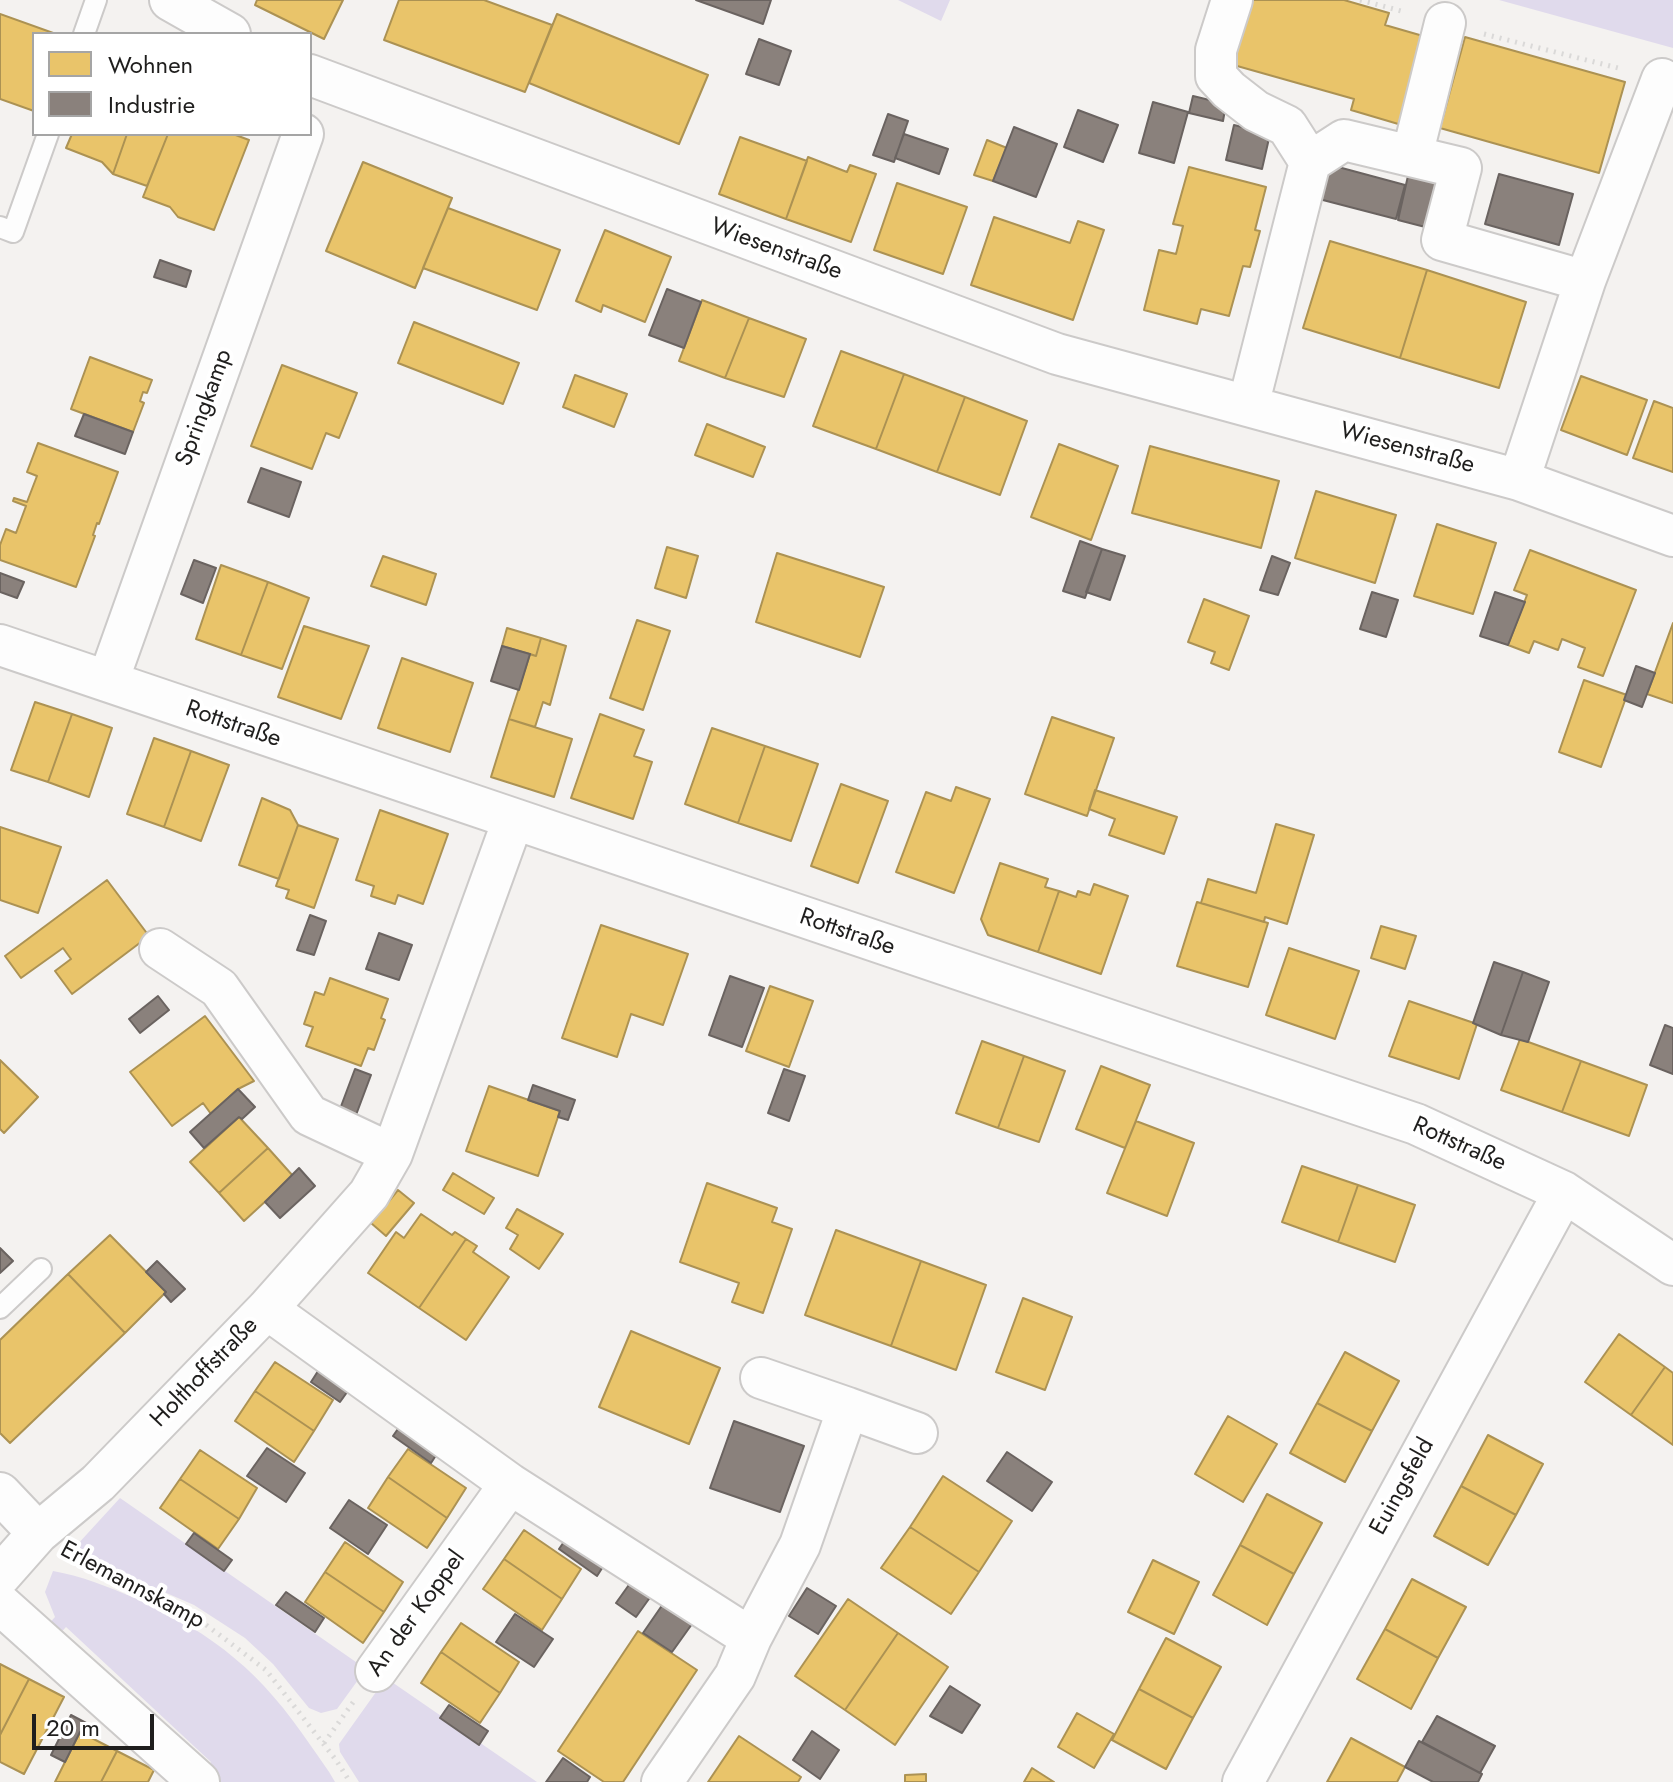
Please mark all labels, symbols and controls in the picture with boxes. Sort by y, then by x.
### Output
legend [32,32,312,136]
text: Wohnen [108,47,193,82]
text: Industrie [108,87,195,122]
street label: Wiesenstraße [706,213,846,287]
street label: Springkamp [171,346,239,470]
street label: Wiesenstraße [1337,417,1477,481]
street label: Rottstraße [181,695,285,755]
street label: Rottstraße [795,903,899,963]
street label: Rottstraße [1408,1112,1510,1178]
street label: Holthoffstraße [145,1312,265,1434]
street label: Euingsfeld [1365,1433,1441,1541]
street label: Erlemannskamp [55,1536,209,1636]
street label: An der Koppel [362,1546,472,1682]
scale bar [36,1698,158,1748]
text: 20 m [46,1710,100,1745]

